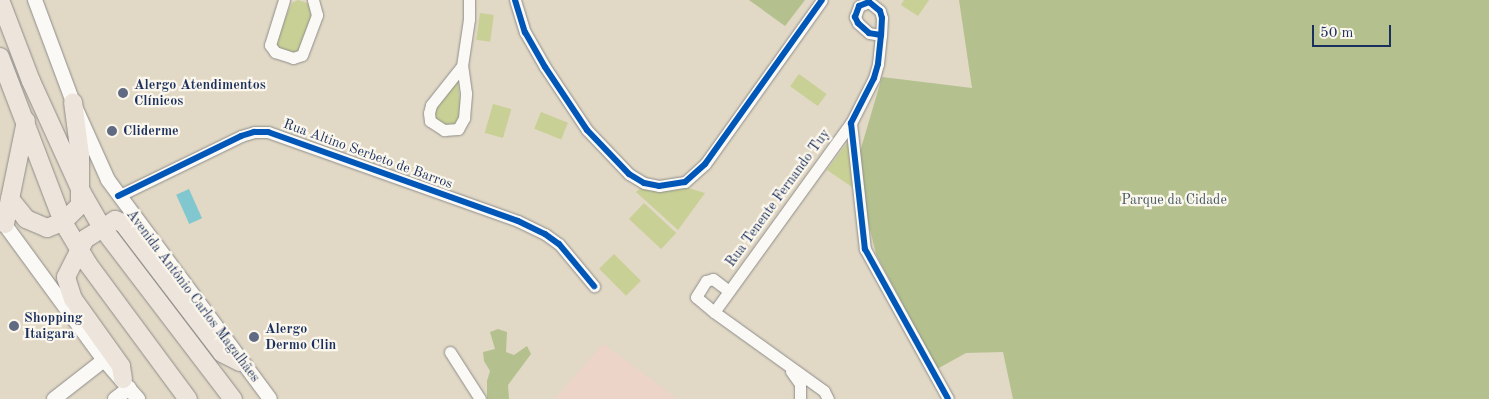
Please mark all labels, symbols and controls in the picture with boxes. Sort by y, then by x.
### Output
scale bar [1314,15,1393,47]
text: 50 m [1320,26,1354,41]
place label: Alergo Atendimentos Clínicos [134,77,266,110]
marker: Alergo Atendimentos Clínicos [116,86,130,100]
street label: Rua Altino Serbeto de Barros [281,116,455,192]
place label: Cliderme [123,123,179,139]
marker: Cliderme [105,124,119,138]
street label: Rua Tenente Fernando Tuy [722,126,834,270]
park label: Parque da Cidade [1121,192,1227,208]
street label: Avenida Antônio Carlos Magalhães [123,206,263,386]
place label: Shopping Itaigara [24,310,82,342]
marker: Shopping Itaigara [8,320,20,332]
place label: Alergo Dermo Clin [265,321,336,354]
marker: Alergo Dermo Clin [247,330,261,344]

